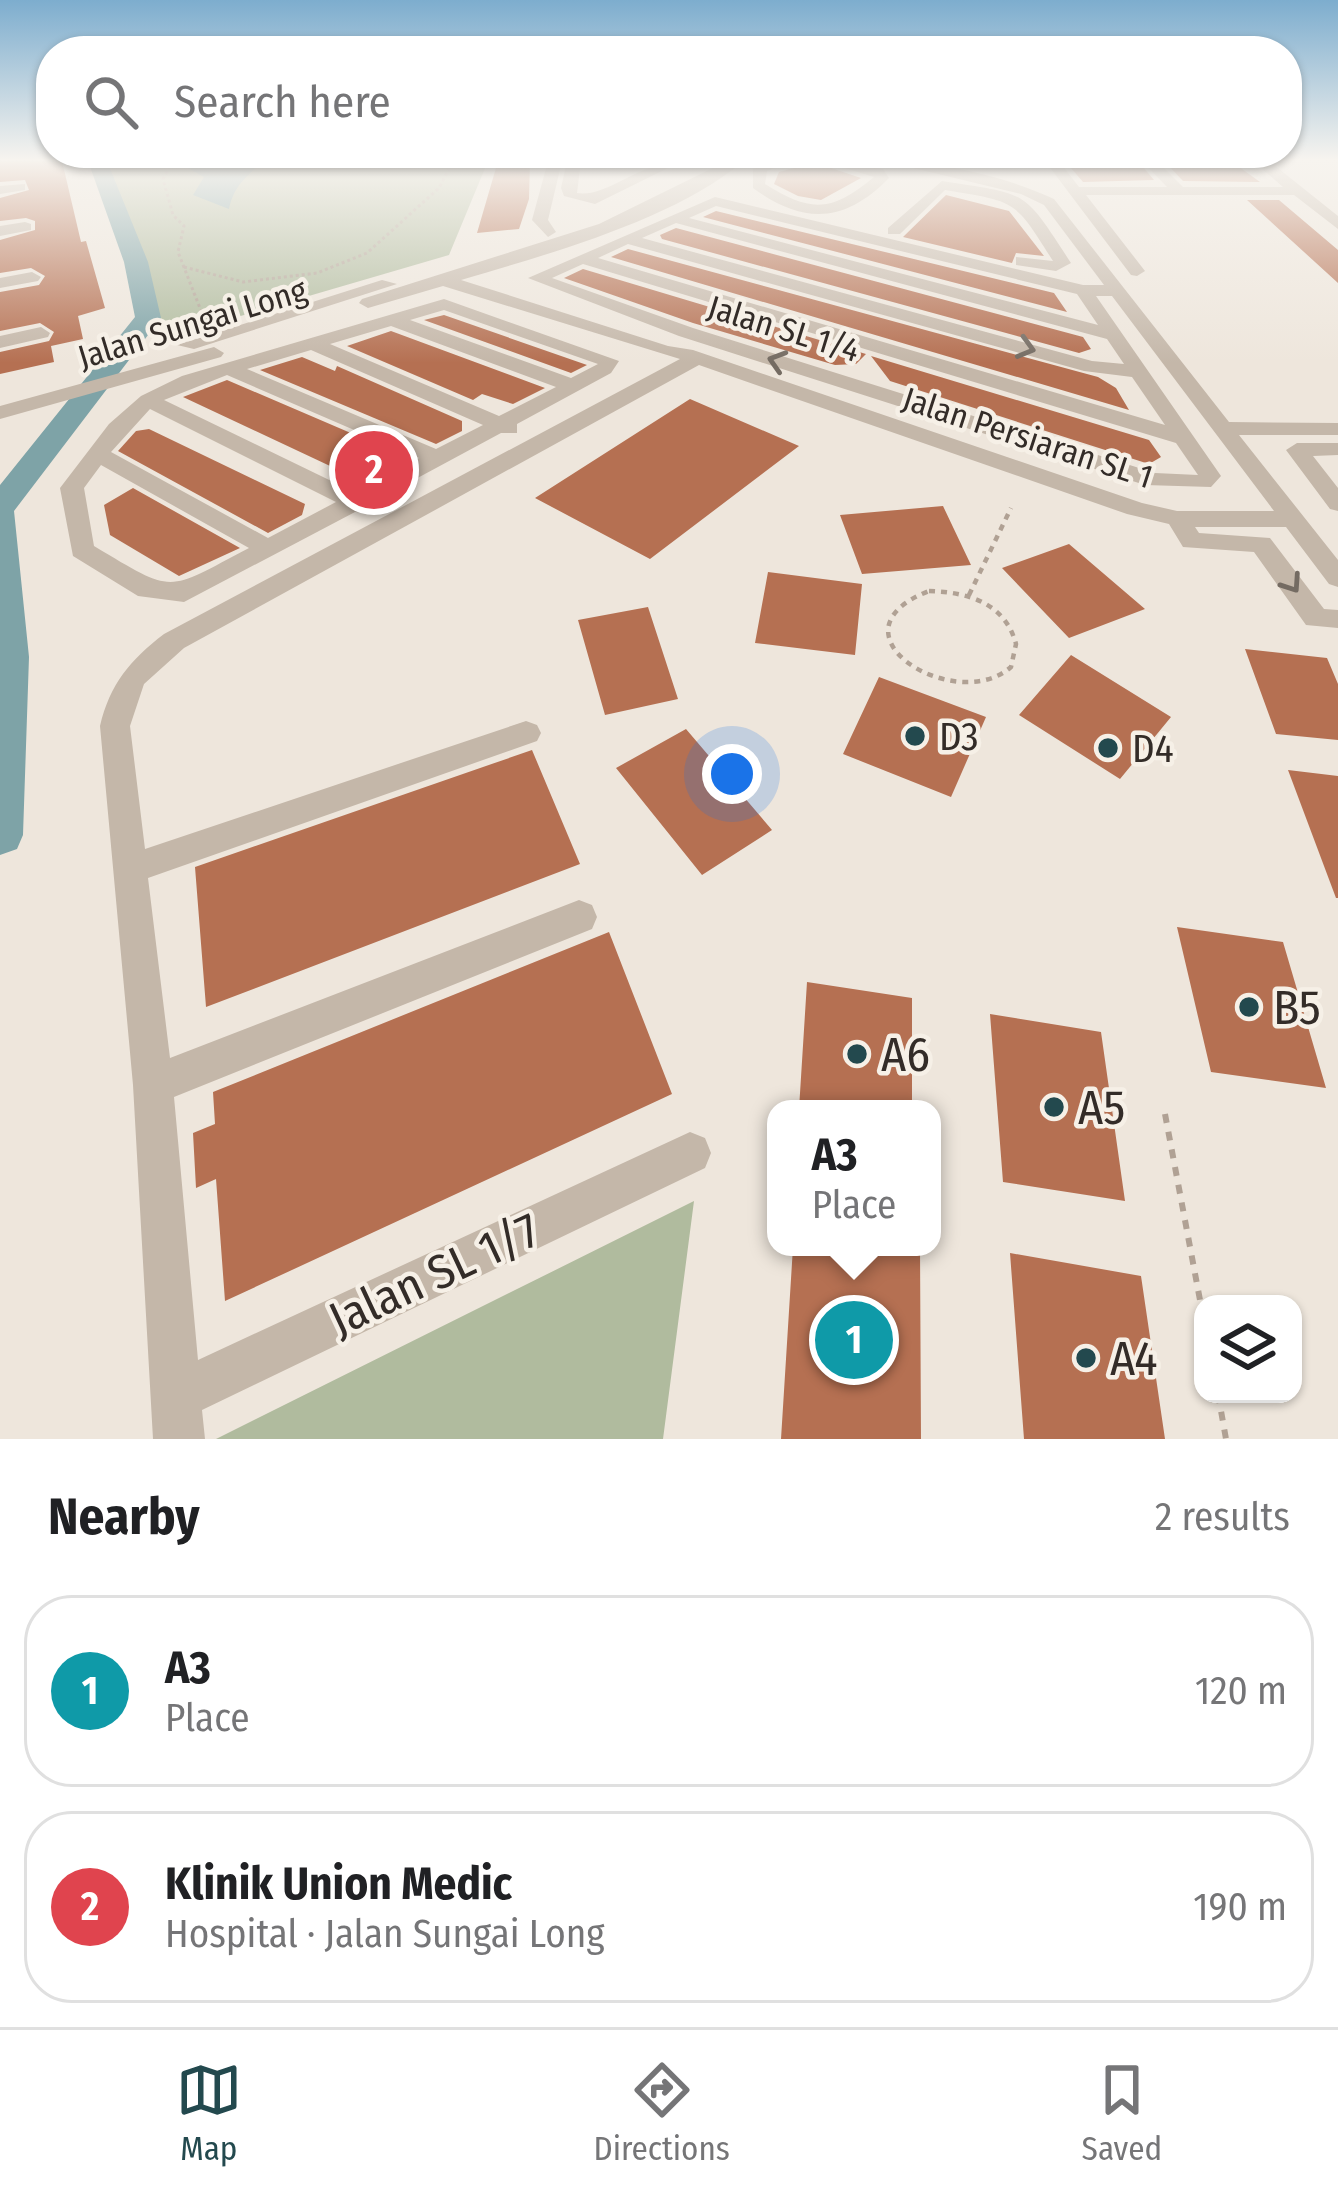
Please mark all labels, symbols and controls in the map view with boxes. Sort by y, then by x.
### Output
search box [36,36,1302,168]
icon: search [78,69,144,135]
text: Search here [174,75,391,129]
street label: Jalan Sungai Long [73,270,312,378]
street label: Jalan SL 1/4 [703,287,864,371]
one-way arrow [1015,334,1036,359]
one-way arrow [768,350,789,375]
street label: Jalan Persiaran SL 1 [898,379,1158,497]
pin: 2 [335,425,413,515]
one-way arrow [1278,571,1300,593]
place label: D3 [939,714,978,760]
marker: D3 [902,723,928,749]
place label: D4 [1132,726,1174,772]
marker: D4 [1095,735,1121,761]
your location [702,744,762,804]
place label: B5 [1273,979,1321,1037]
marker: B5 [1236,994,1262,1020]
place label: A6 [881,1026,930,1084]
marker: A6 [844,1041,870,1067]
place label: A5 [1078,1079,1125,1137]
marker: A5 [1041,1094,1067,1120]
popup [767,1100,941,1256]
text: A3 [812,1128,858,1182]
text: Place [812,1182,896,1228]
street label: Jalan SL 1/7 [320,1201,549,1349]
pin: 1 [815,1295,893,1385]
map controls [1194,1295,1302,1403]
button: layers [1194,1295,1302,1403]
place label: A4 [1110,1330,1158,1388]
marker: A4 [1073,1345,1099,1371]
text: Nearby [48,1486,200,1548]
text: 2 results [1155,1494,1290,1540]
text: A3 [165,1641,211,1695]
text: 1 [82,1668,98,1714]
text: 120 m [1195,1668,1287,1714]
text: Place [165,1695,249,1741]
text: Klinik Union Medic [165,1857,512,1911]
text: 2 [81,1884,99,1930]
text: 190 m [1193,1884,1287,1930]
text: Hospital · Jalan Sungai Long [165,1911,605,1957]
tab: Map [176,2057,242,2169]
tab: Directions [593,2057,730,2169]
tab: Saved [1082,2057,1162,2169]

